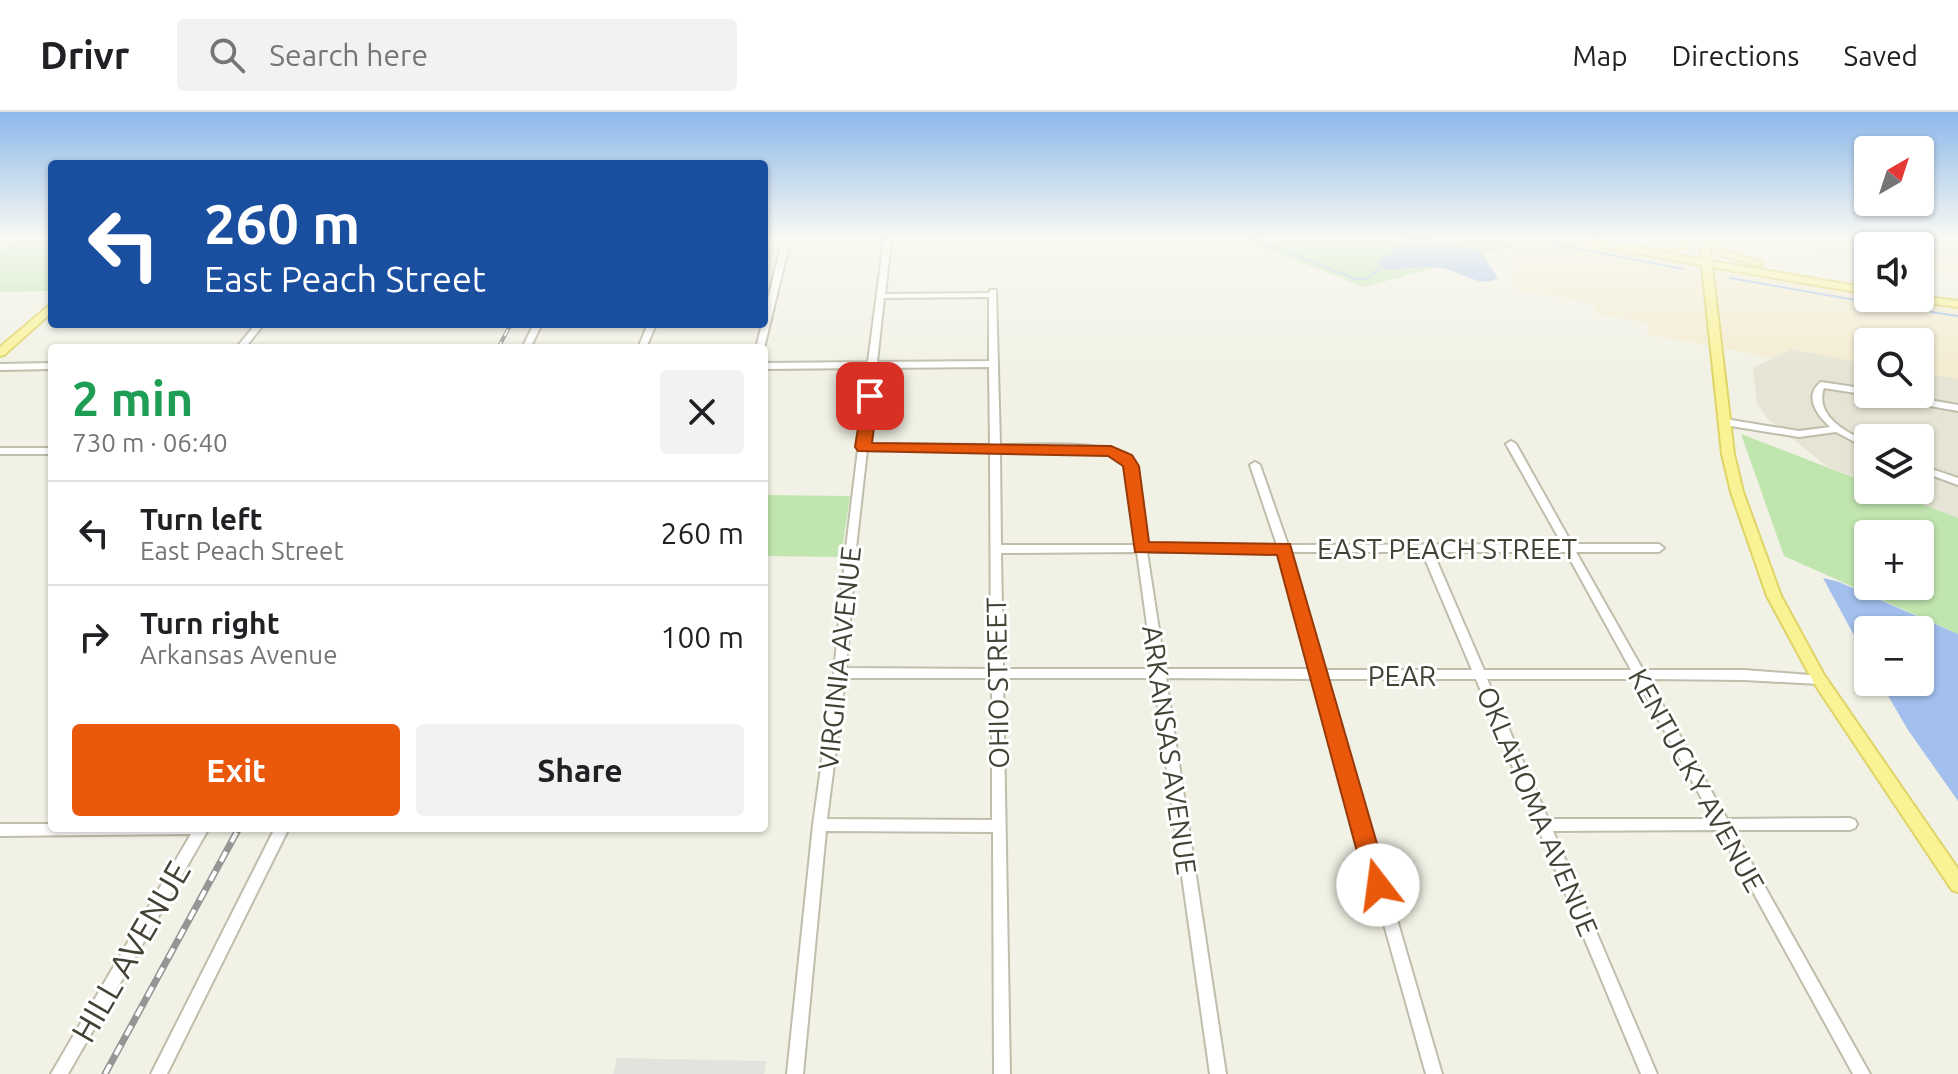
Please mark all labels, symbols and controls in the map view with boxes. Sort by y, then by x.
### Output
search box [177,19,737,91]
icon: search [205,33,249,77]
text: Drivr [40,34,129,76]
text: Search here [269,38,428,72]
text: Map [1572,40,1628,71]
text: Directions [1672,40,1799,71]
text: Saved [1843,40,1918,71]
north arrow [1854,136,1934,216]
map controls [1854,136,1934,696]
icon: left [72,192,176,296]
text: 260 m [204,192,360,255]
button: sound [1854,232,1934,312]
text: East Peach Street [204,258,486,299]
button: search [1854,328,1934,408]
pin [836,362,904,430]
button: close [660,370,744,454]
text: 2 min [72,371,193,425]
icon: arrive [848,374,892,418]
button: layers [1854,424,1934,504]
text: 730 m · 06:40 [72,428,228,457]
text: Turn left [140,502,262,536]
icon: left [72,511,116,555]
text: 260 m [660,516,744,550]
button: + [1854,520,1934,600]
street label: EAST PEACH STREET [1317,533,1577,564]
text: East Peach Street [140,536,344,565]
street label: VIRGINIA AVENUE [812,545,866,771]
street label: OHIO STREET [980,597,1014,769]
text: Turn right [140,606,280,640]
icon: right [72,615,116,659]
button: − [1854,616,1934,696]
text: 100 m [660,620,744,654]
street label: ARKANSAS AVENUE [1137,623,1203,877]
text: Arkansas Avenue [140,640,338,669]
street label: PEAR [1368,660,1436,691]
street label: KENTUCKY AVENUE [1623,663,1771,897]
street label: OKLAHOMA AVENUE [1472,682,1604,940]
button: Exit [72,724,400,816]
button: Share [416,724,744,816]
position arrow [1336,843,1420,927]
street label: HILL AVENUE [63,854,197,1048]

